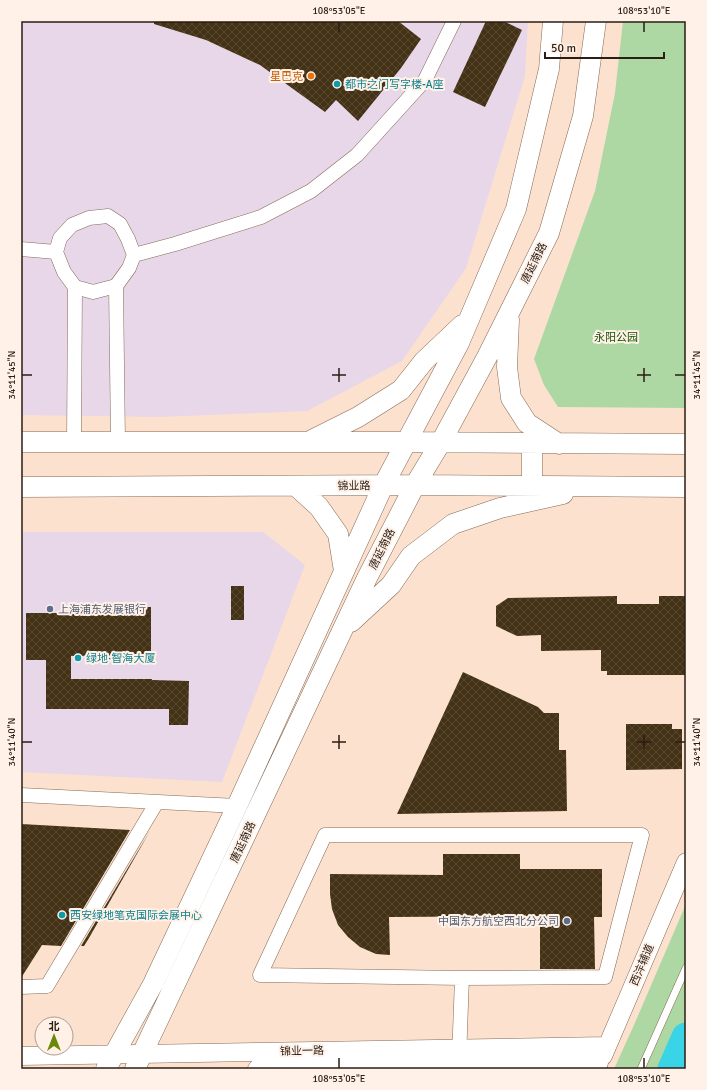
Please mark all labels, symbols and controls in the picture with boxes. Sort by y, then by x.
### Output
text: 108°53'05"E [312,5,366,17]
text: 108°53'10"E [617,5,671,17]
scale bar [545,34,664,60]
text: 50 m [551,41,576,56]
place label: 星巴克 [270,70,303,83]
marker: 星巴克 [306,71,316,81]
place label: 都市之门写字楼-A座 [345,78,444,91]
marker: 都市之门写字楼-A座 [332,79,342,89]
street label: 唐延南路 [518,240,550,286]
park label: 永阳公园 [594,331,638,344]
text: 34°11'45"N [6,351,18,399]
text: 34°11'45"N [691,351,703,399]
street label: 锦业路 [337,479,371,493]
street label: 唐延南路 [366,526,398,572]
place label: 上海浦东发展银行 [58,603,146,616]
marker: 上海浦东发展银行 [45,604,55,614]
place label: 绿地·智海大厦 [86,652,155,665]
marker: 绿地·智海大厦 [73,653,83,663]
text: 34°11'40"N [6,718,18,766]
text: 34°11'40"N [691,718,703,766]
street label: 唐延南路 [228,819,258,865]
place label: 西安绿地笔克国际会展中心 [70,909,202,922]
marker: 西安绿地笔克国际会展中心 [57,910,67,920]
place label: 中国东方航空西北分公司 [438,915,559,928]
marker: 中国东方航空西北分公司 [562,916,572,926]
street label: 西沣辅道 [627,942,657,988]
north arrow [34,1016,74,1056]
text: 北 [49,1020,60,1033]
street label: 锦业一路 [280,1044,324,1058]
text: 108°53'05"E [312,1073,366,1085]
text: 108°53'10"E [617,1073,671,1085]

